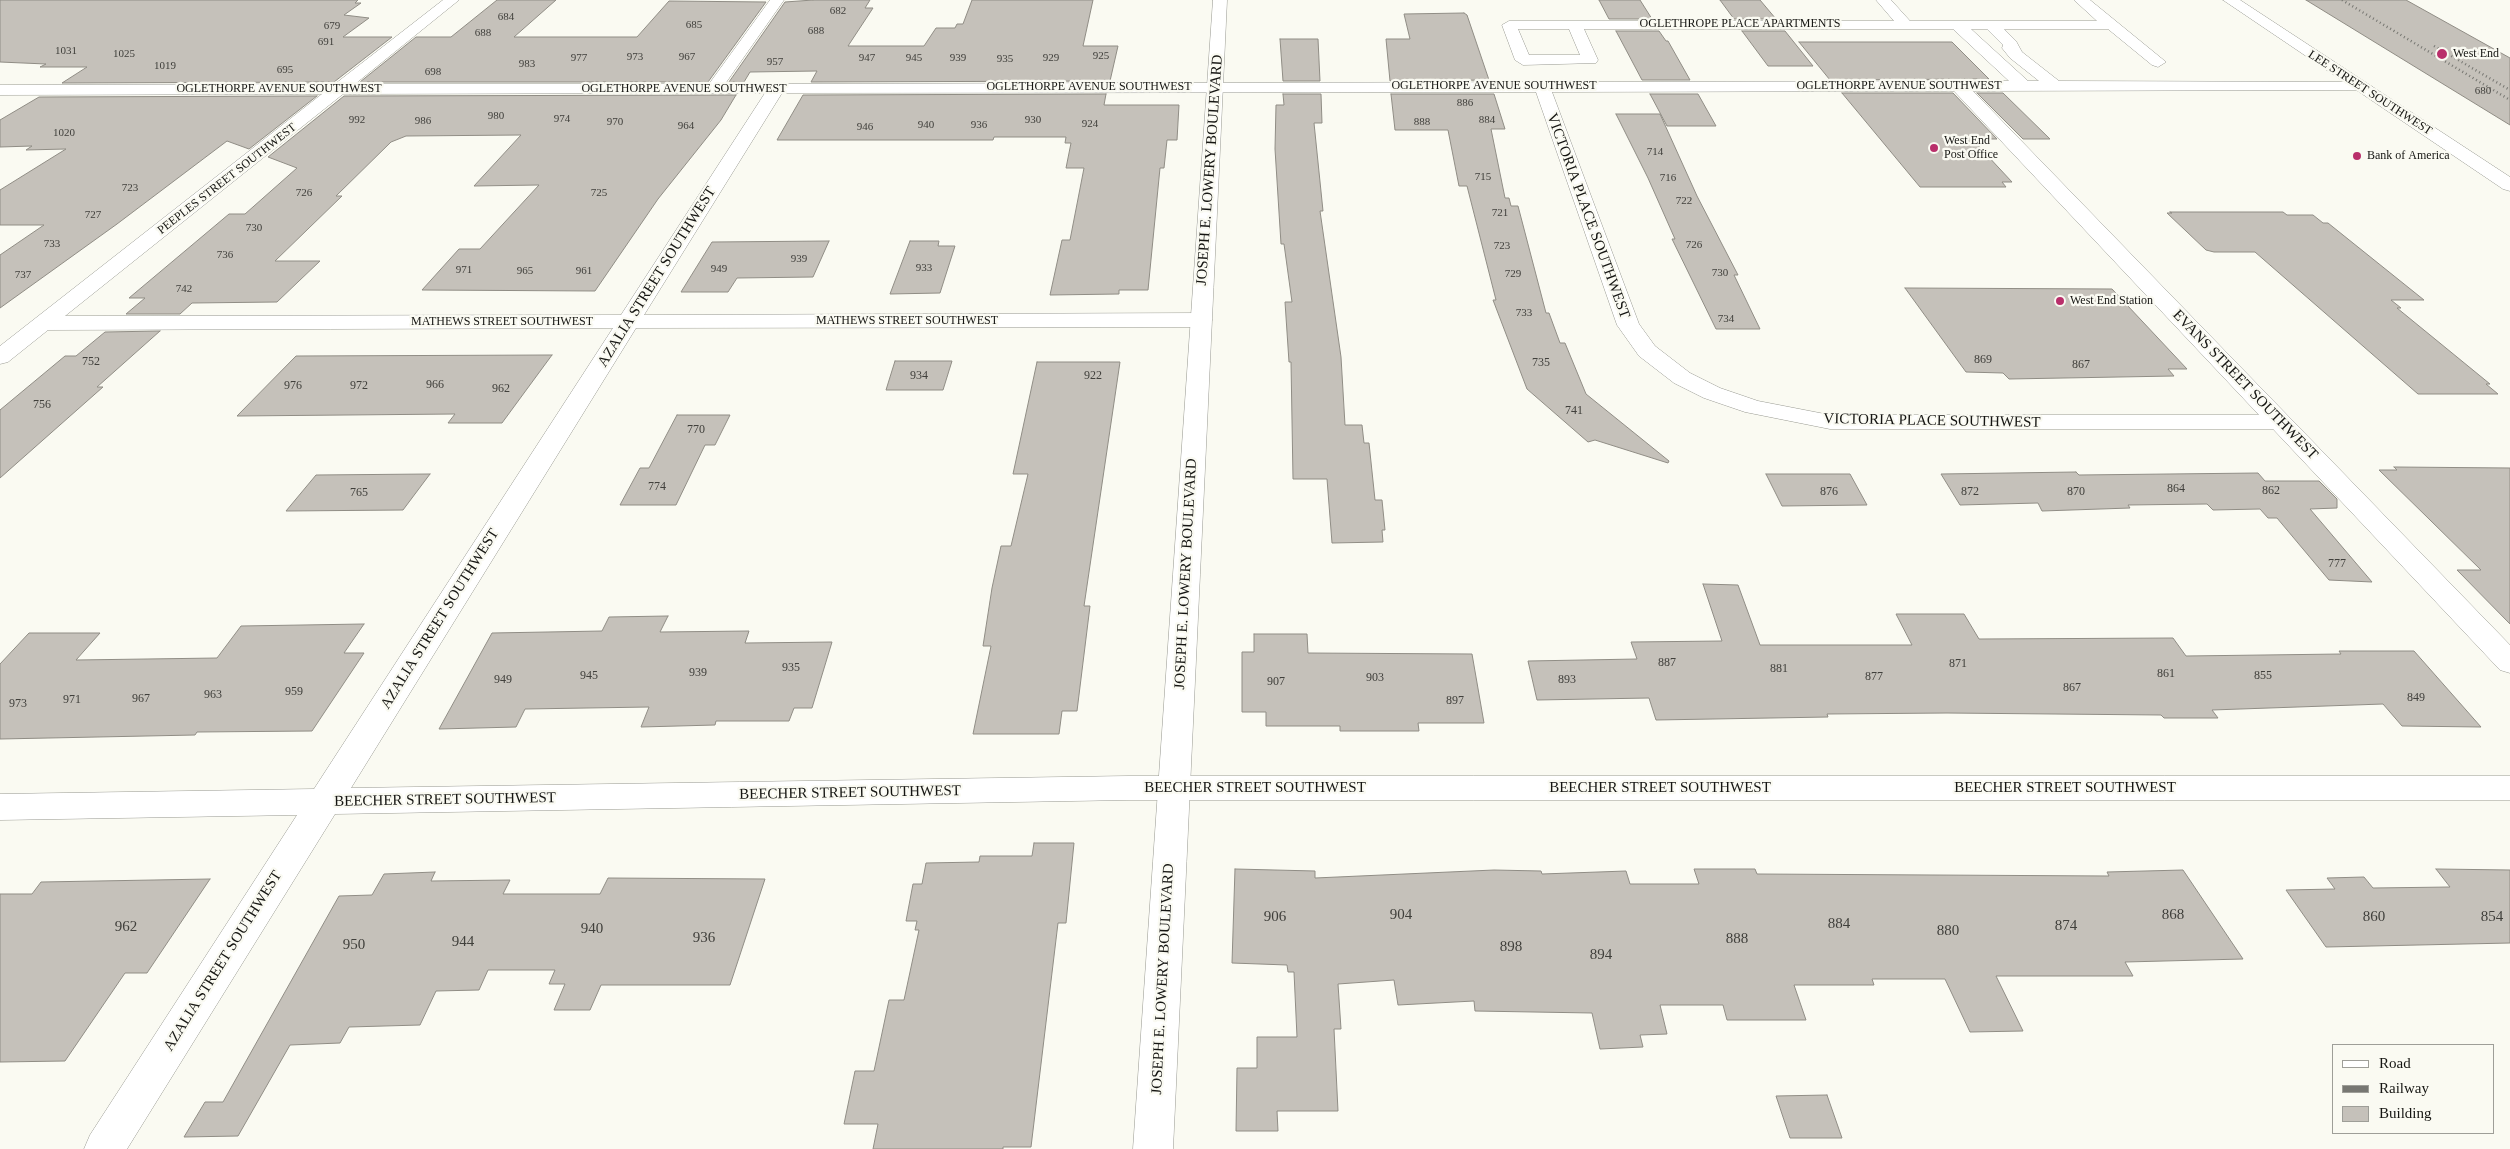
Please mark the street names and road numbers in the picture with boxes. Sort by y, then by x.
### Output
street label: OGLETHROPE PLACE APARTMENTS [1640,17,1840,31]
street label: LEE STREET SOUTHWEST [2305,48,2435,138]
street label: JOSEPH E. LOWERY BOULEVARD [1193,54,1227,286]
street label: OGLETHORPE AVENUE SOUTHWEST [1391,79,1597,93]
street label: OGLETHORPE AVENUE SOUTHWEST [1796,79,2002,93]
street label: OGLETHORPE AVENUE SOUTHWEST [986,80,1192,94]
street label: OGLETHORPE AVENUE SOUTHWEST [176,82,382,96]
street label: OGLETHORPE AVENUE SOUTHWEST [581,82,787,96]
street label: VICTORIA PLACE SOUTHWEST [1542,111,1634,321]
street label: PEEPLES STREET SOUTHWEST [155,120,299,238]
street label: AZALIA STREET SOUTHWEST [594,184,720,370]
street label: EVANS STREET SOUTHWEST [2169,306,2321,464]
street label: MATHEWS STREET SOUTHWEST [816,314,998,328]
street label: MATHEWS STREET SOUTHWEST [411,315,593,329]
street label: VICTORIA PLACE SOUTHWEST [1823,410,2041,432]
street label: JOSEPH E. LOWERY BOULEVARD [1171,458,1201,690]
street label: AZALIA STREET SOUTHWEST [377,526,503,712]
street label: BEECHER STREET SOUTHWEST [1144,779,1366,797]
street label: BEECHER STREET SOUTHWEST [1549,779,1771,797]
street label: BEECHER STREET SOUTHWEST [1954,779,2176,797]
street label: BEECHER STREET SOUTHWEST [739,782,961,804]
street label: BEECHER STREET SOUTHWEST [334,789,556,811]
street label: JOSEPH E. LOWERY BOULEVARD [1148,863,1178,1095]
street label: AZALIA STREET SOUTHWEST [160,868,286,1054]

